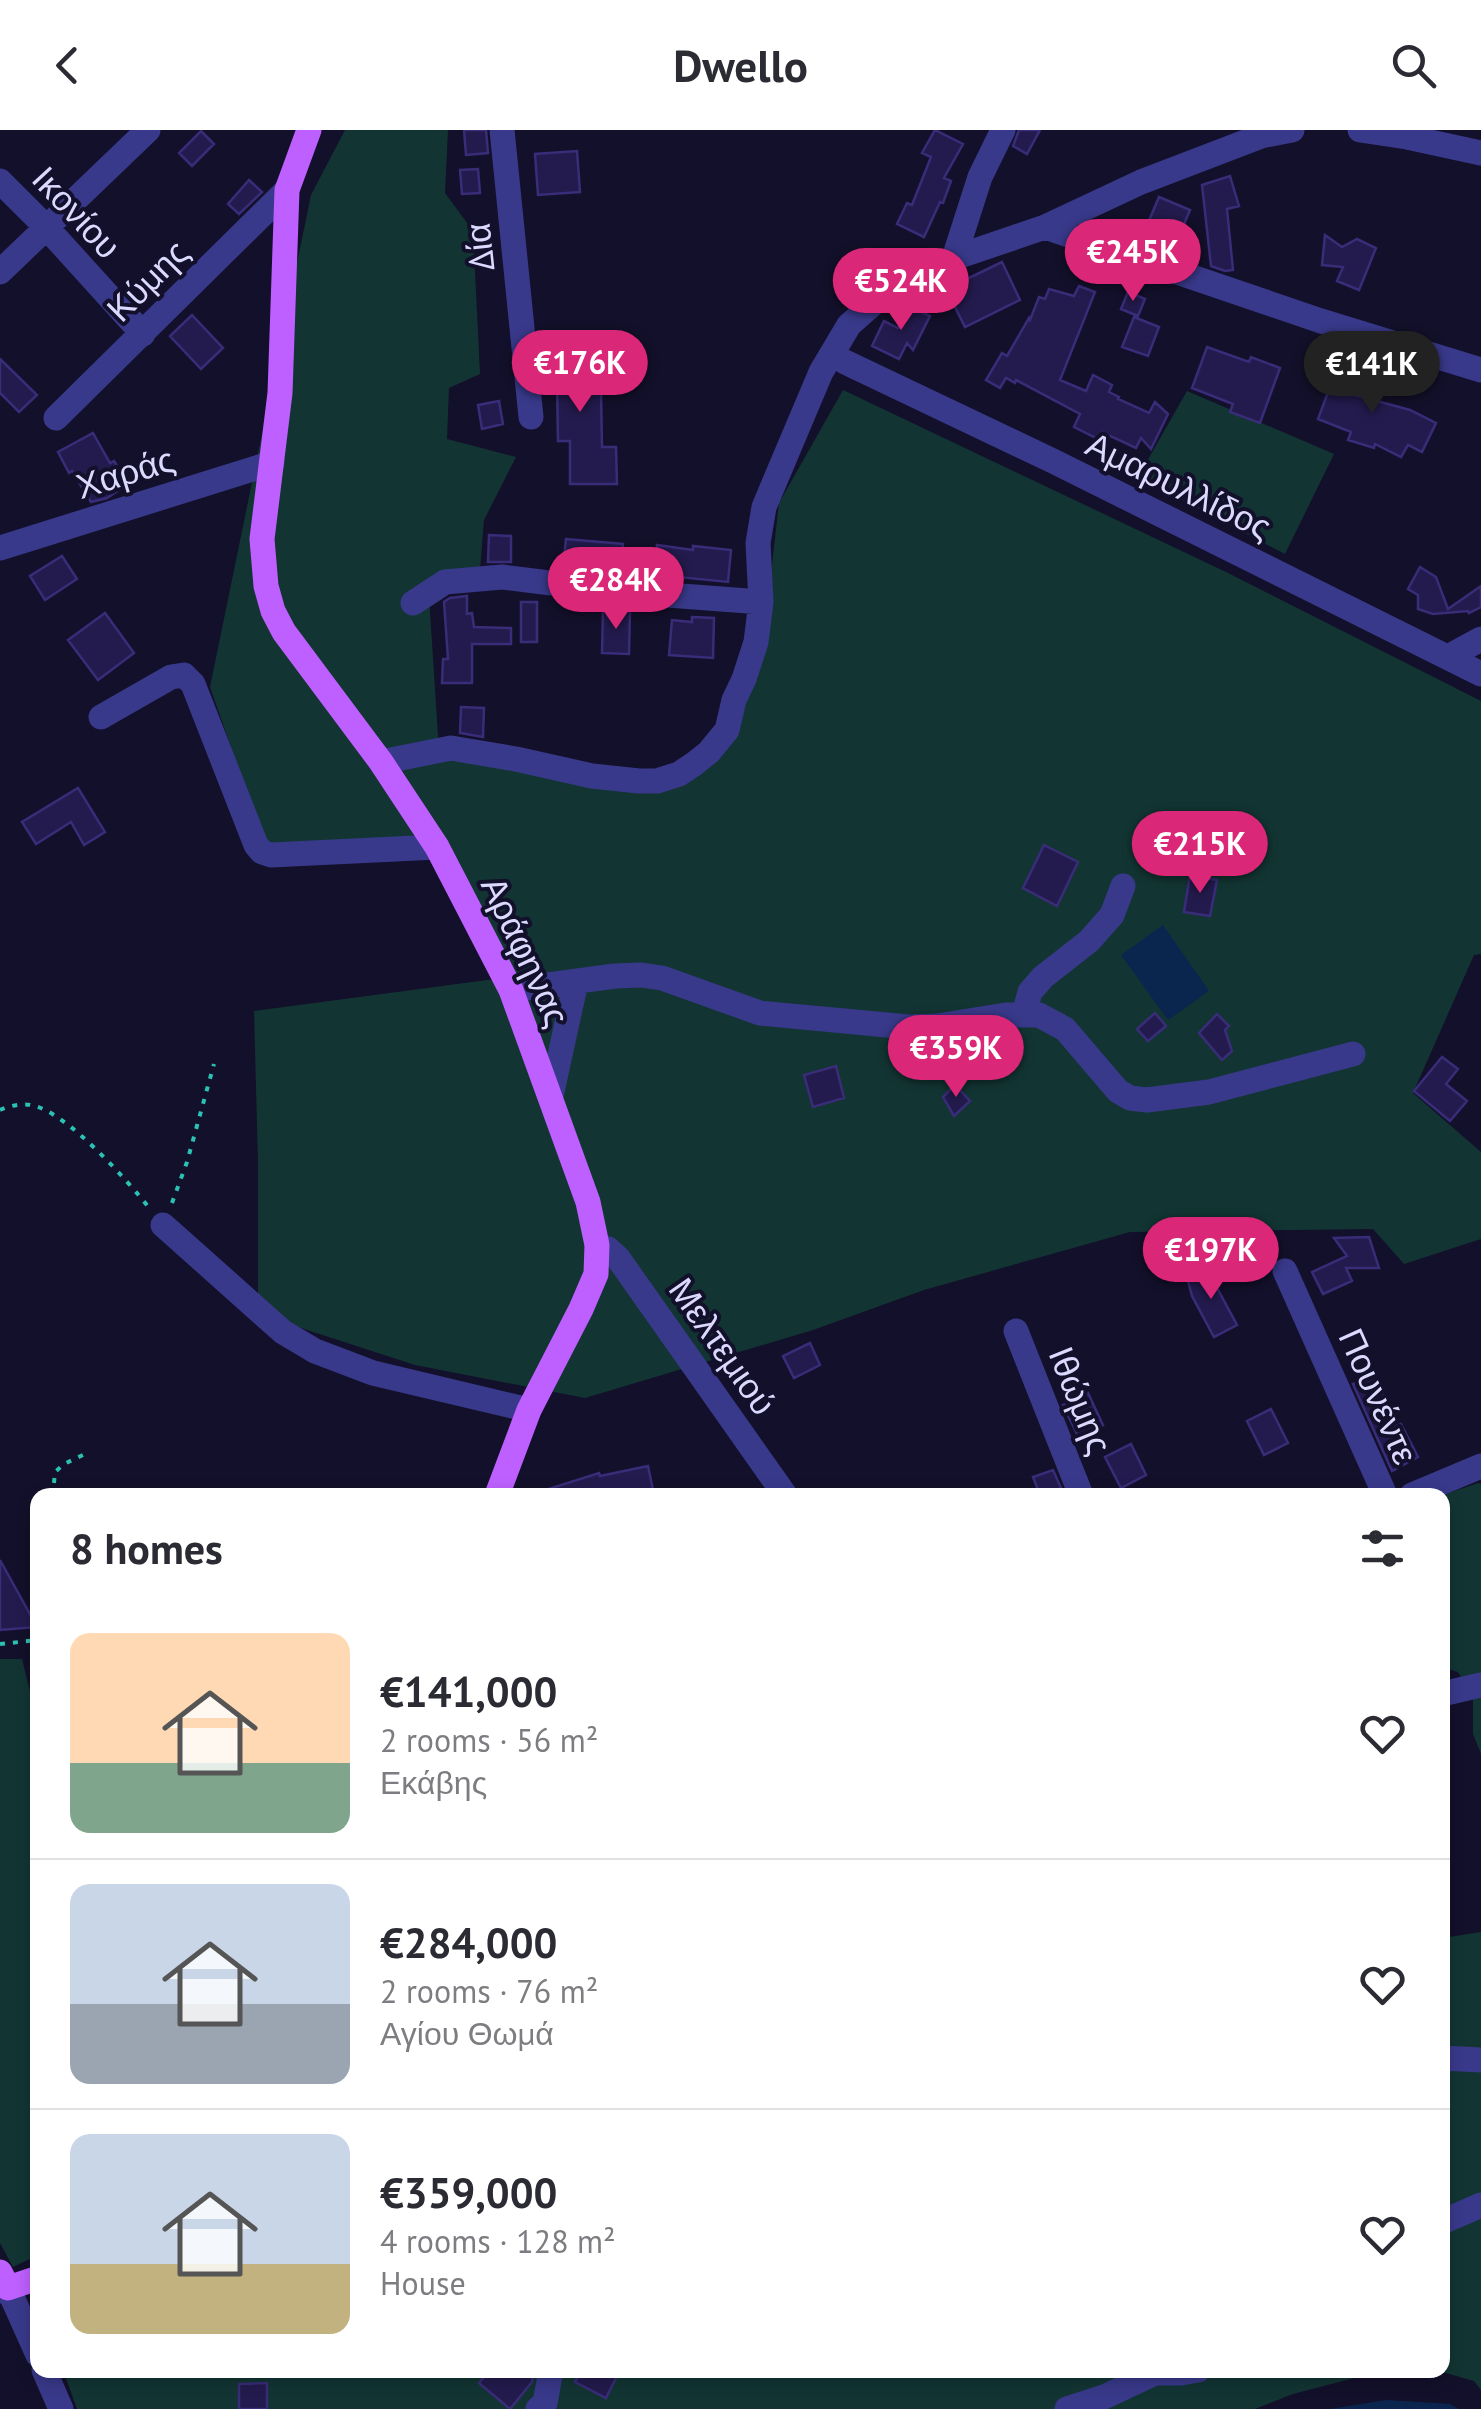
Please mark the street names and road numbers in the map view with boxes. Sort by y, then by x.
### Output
street label: Ικονίου [23,156,131,268]
street label: Δία [454,221,504,273]
street label: Κύμης [96,229,198,331]
street label: Αμαρυλλίδος [1079,420,1279,550]
street label: Χαράς [70,435,180,509]
street label: Αράφηνας [471,869,581,1033]
street label: Μελτεμιού [659,1268,787,1424]
street label: Πουνέντε [1329,1321,1429,1471]
street label: Ιθώμης [1039,1339,1123,1461]

